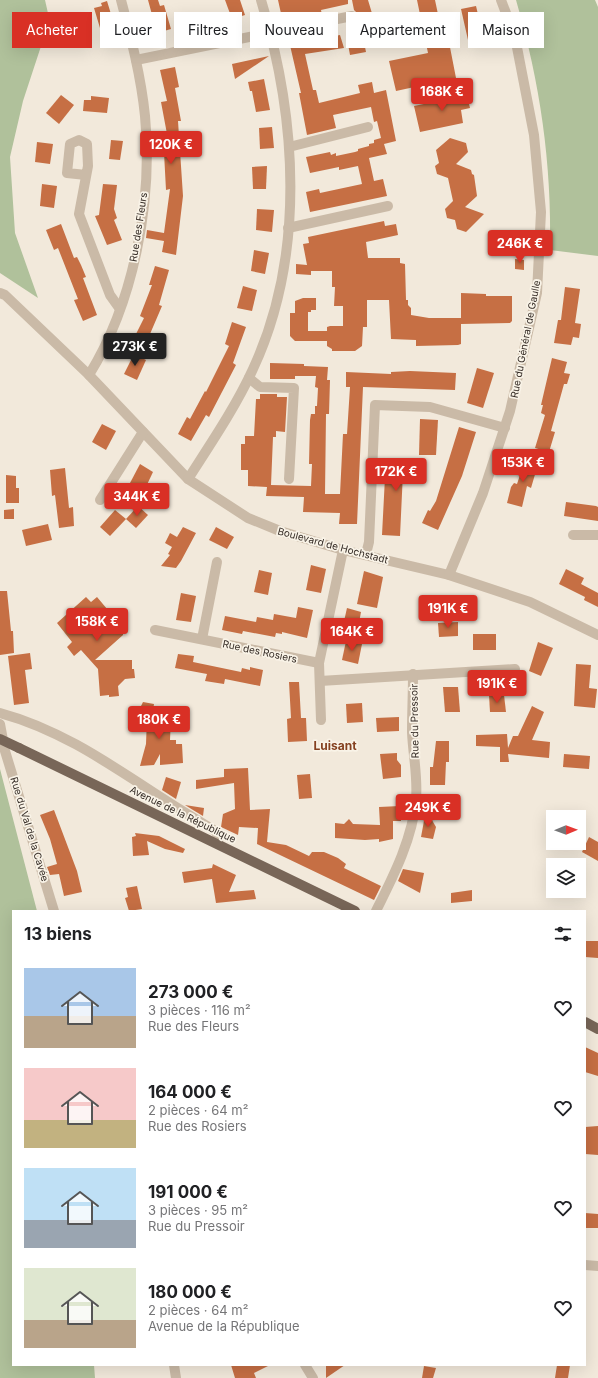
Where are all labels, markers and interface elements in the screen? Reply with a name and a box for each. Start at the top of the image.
chip: Acheter [12,12,92,48]
chip: Louer [100,12,166,48]
chip: Filtres [174,12,242,48]
chip: Nouveau [250,12,338,48]
chip: Appartement [346,12,460,48]
chip: Maison [468,12,544,48]
pin: 168K € [409,78,475,112]
text: 168K € [420,83,464,99]
pin: 120K € [138,131,204,165]
text: 120K € [149,136,193,152]
street label: Rue des Fleurs [127,191,149,263]
pin: 246K € [487,230,553,264]
text: 246K € [497,235,543,251]
street label: Rue du Général de Gaulle [508,279,542,399]
pin: 273K € [102,333,168,367]
text: 273K € [112,338,158,354]
pin: 153K € [490,449,556,483]
text: 153K € [501,454,545,470]
pin: 172K € [363,458,429,492]
text: 172K € [375,463,417,479]
pin: 344K € [104,483,170,517]
text: 344K € [113,488,161,504]
street label: Boulevard de Hochstadt [276,524,390,566]
pin: 191K € [415,595,481,629]
text: 191K € [428,600,468,616]
pin: 158K € [64,608,130,642]
text: 158K € [75,613,119,629]
pin: 164K € [319,618,385,652]
text: 164K € [330,623,374,639]
street label: Rue des Rosiers [222,637,298,665]
pin: 191K € [464,670,530,704]
text: 191K € [477,675,517,691]
street label: Rue du Pressoir [407,683,421,758]
pin: 180K € [126,706,192,740]
text: 180K € [137,711,181,727]
district label: Luisant [313,738,357,753]
street label: Rue du Val de la Cavée [8,775,52,883]
street label: Avenue de la République [128,783,238,845]
pin: 249K € [395,794,461,828]
text: 249K € [405,799,451,815]
north arrow [546,810,586,850]
map controls [546,810,586,898]
button: layers [546,858,586,898]
icon: filters [552,923,574,945]
text: 13 biens [24,924,92,944]
text: 273 000 € [148,982,233,1002]
icon: home [56,984,104,1032]
icon: heart [552,997,574,1019]
text: 3 pièces · 116 m² [148,1002,251,1018]
text: Rue des Fleurs [148,1018,239,1034]
text: 164 000 € [148,1082,232,1102]
icon: home [56,1084,104,1132]
icon: heart [552,1097,574,1119]
text: 2 pièces · 64 m² [148,1102,248,1118]
text: Rue des Rosiers [148,1118,247,1134]
text: 191 000 € [148,1182,228,1202]
icon: home [56,1184,104,1232]
icon: heart [552,1197,574,1219]
text: 3 pièces · 95 m² [148,1202,248,1218]
text: Rue du Pressoir [148,1218,245,1234]
text: 180 000 € [148,1282,232,1302]
icon: home [56,1284,104,1332]
icon: heart [552,1297,574,1319]
text: 2 pièces · 64 m² [148,1302,248,1318]
text: Avenue de la République [148,1318,300,1334]

